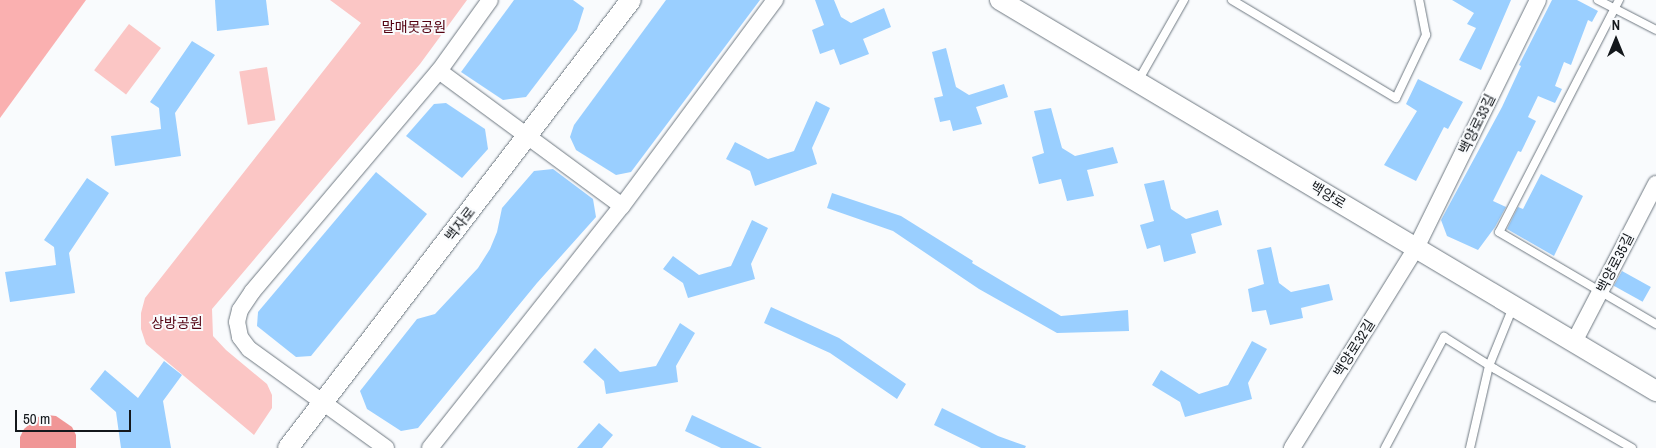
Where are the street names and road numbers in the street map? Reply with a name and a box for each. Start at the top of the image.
street label: 백양로33길 [1455,91,1499,157]
street label: 백양로 [1307,178,1349,212]
street label: 백자로 [441,204,479,244]
street label: 백양로35길 [1593,231,1637,295]
street label: 백양로32길 [1330,316,1378,380]

